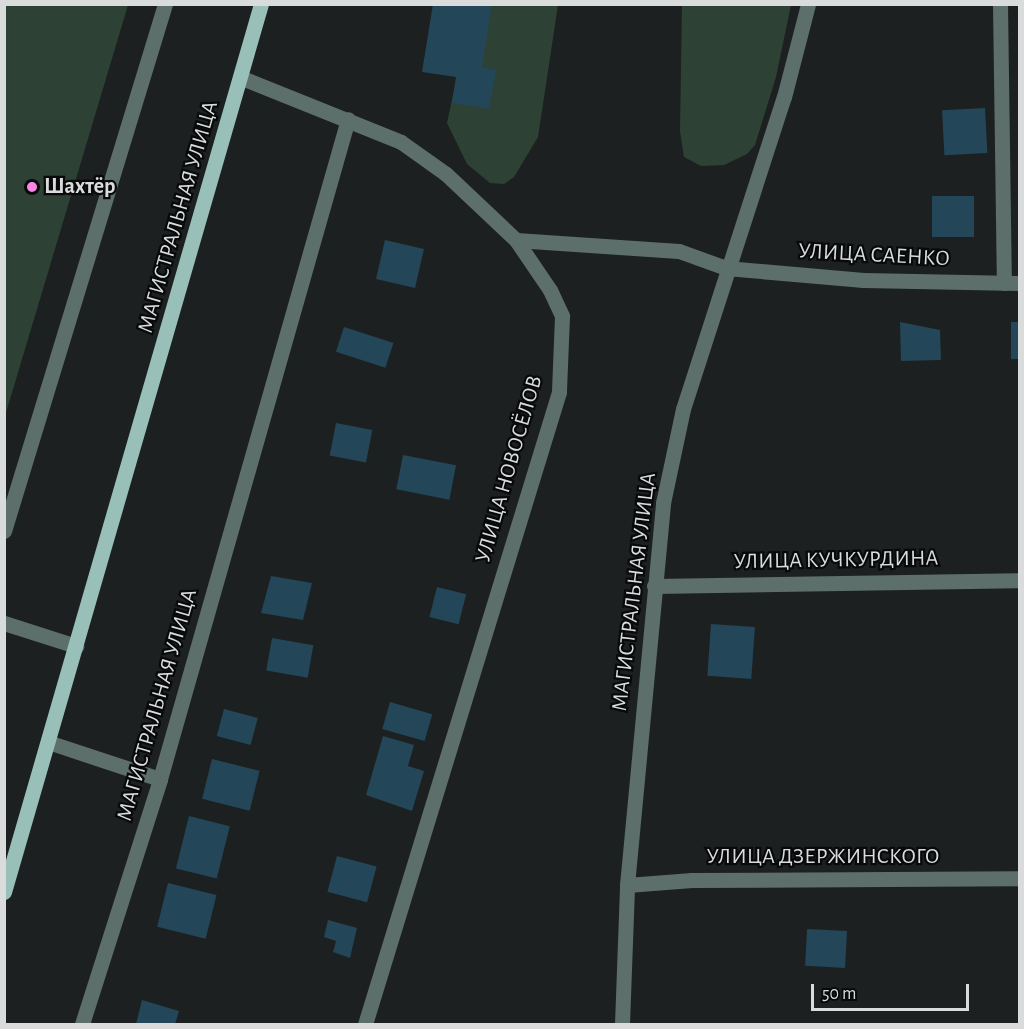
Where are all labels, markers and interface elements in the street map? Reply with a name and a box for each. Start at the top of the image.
street label: МАГИСТРАЛЬНАЯ УЛИЦА [132,98,224,336]
place label: Шахтёр [44,174,115,200]
marker: Шахтёр [25,180,39,194]
street label: УЛИЦА САЕНКО [798,238,950,272]
street label: УЛИЦА НОВОСЁЛОВ [470,372,548,566]
street label: МАГИСТРАЛЬНАЯ УЛИЦА [606,471,662,713]
street label: УЛИЦА КУЧКУРДИНА [733,545,939,575]
street label: МАГИСТРАЛЬНАЯ УЛИЦА [111,586,203,824]
street label: УЛИЦА ДЗЕРЖИНСКОГО [707,844,939,870]
scale bar [814,972,972,1010]
text: 50 m [822,985,856,1003]

